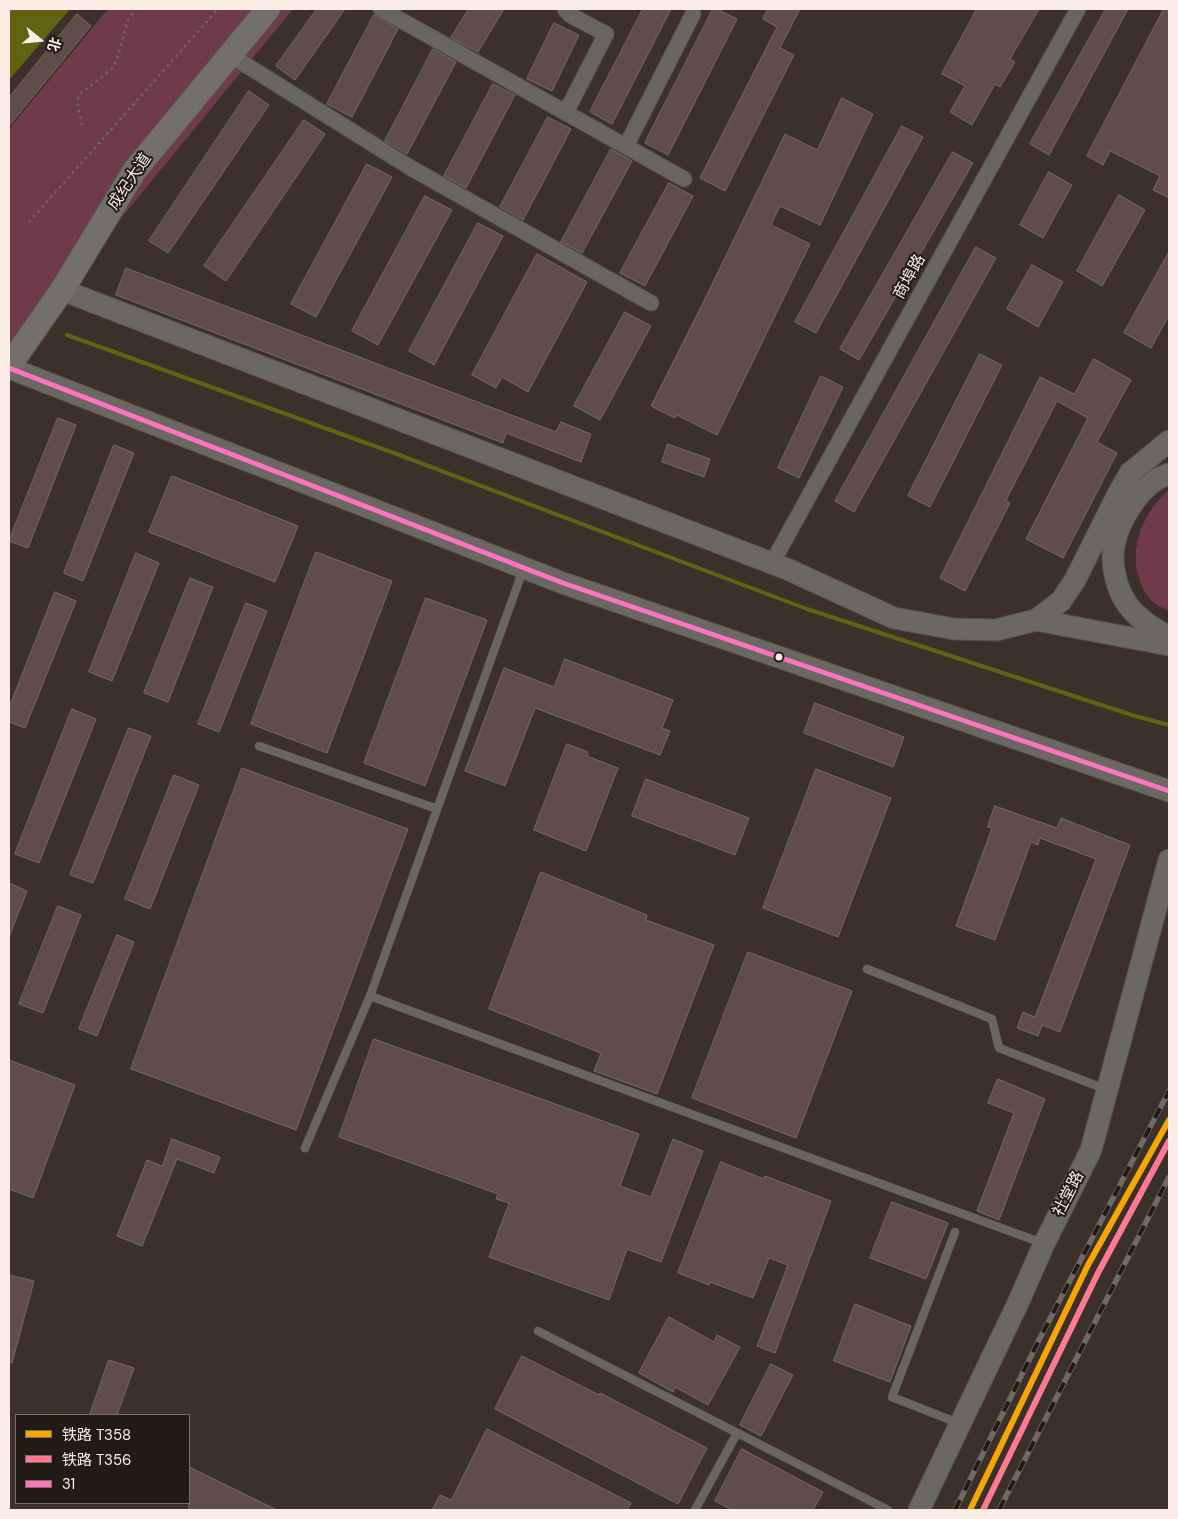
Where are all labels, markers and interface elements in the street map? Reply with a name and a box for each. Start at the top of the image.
north arrow [15,15,65,65]
text: 北 [44,35,65,54]
street label: 成纪大道 [104,150,156,214]
street label: 商埠路 [890,251,930,303]
unlabelled marker [774,652,784,662]
street label: 社堂路 [1050,1168,1088,1220]
legend [15,1414,190,1504]
text: 铁路 T358 [62,1425,131,1445]
text: 铁路 T356 [62,1450,132,1470]
text: 31 [62,1474,75,1494]

